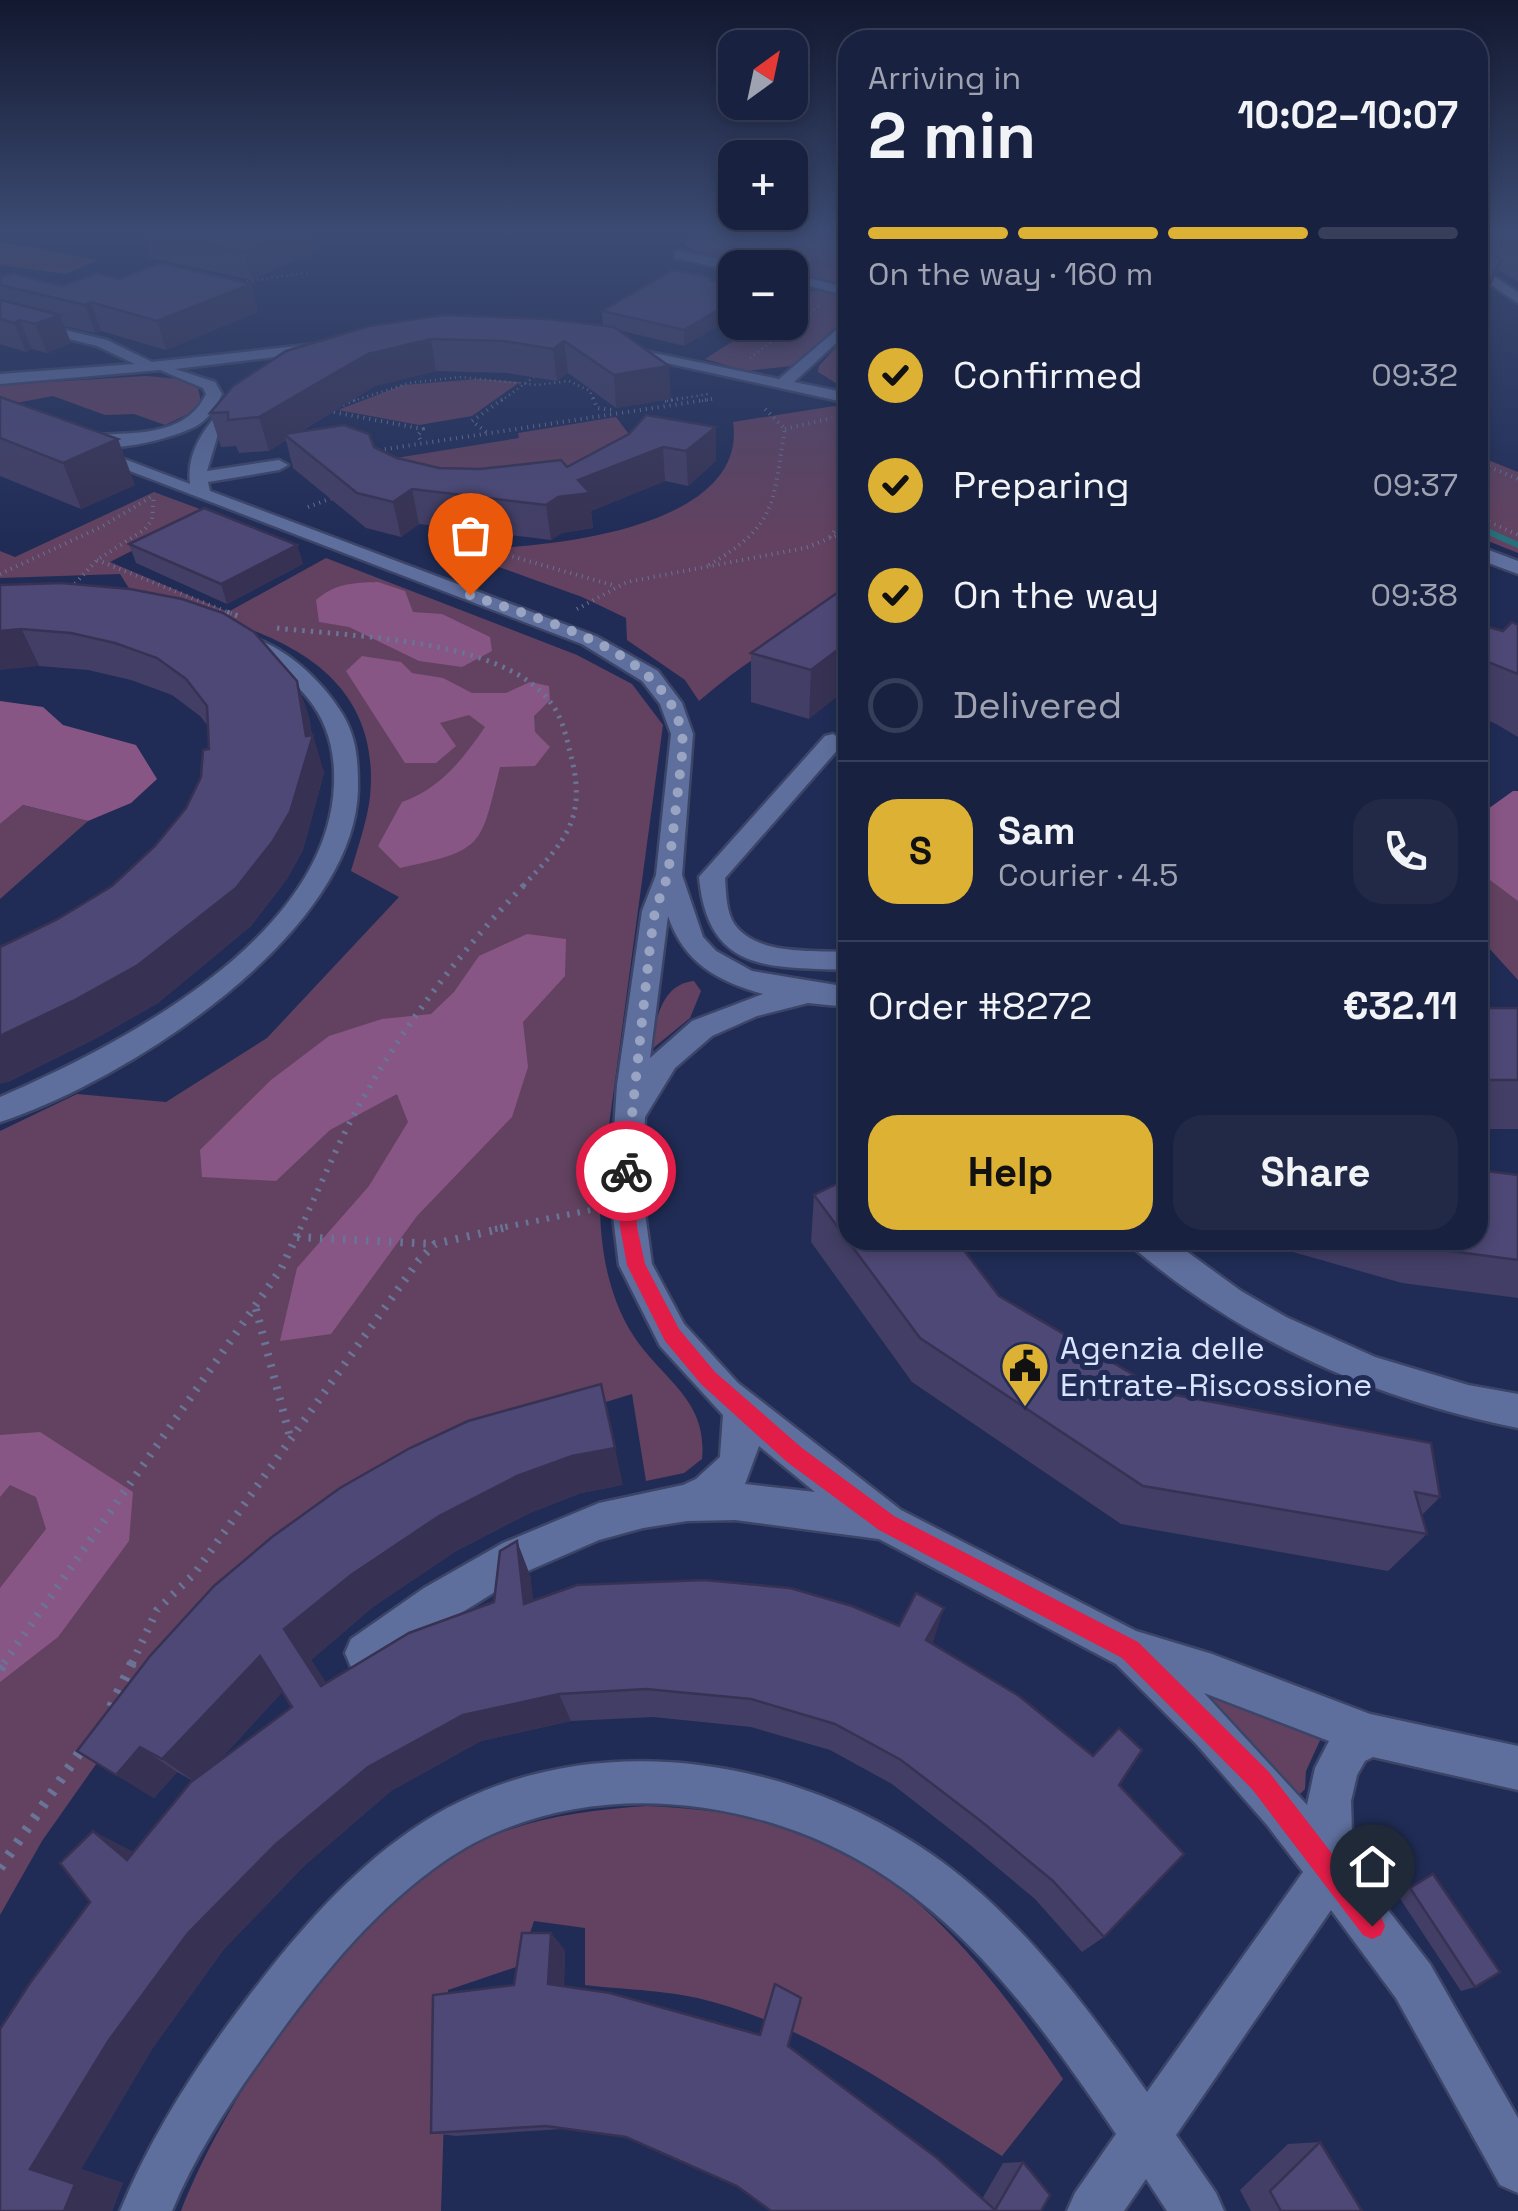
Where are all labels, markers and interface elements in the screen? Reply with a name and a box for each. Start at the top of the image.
north arrow [718,30,808,120]
map controls [718,30,808,340]
text: Arriving in [868,58,1021,98]
text: 10:02–10:07 [1237,91,1458,139]
text: 2 min [868,94,1036,177]
button: + [718,140,808,230]
button: − [718,250,808,340]
text: On the way · 160 m [868,254,1153,294]
icon: check [868,348,923,403]
text: Confirmed [953,351,1143,399]
text: 09:32 [1371,355,1458,395]
icon: check [868,458,923,513]
text: Preparing [953,461,1130,509]
text: 09:37 [1372,465,1458,505]
pin [428,493,513,596]
icon: bag [443,508,498,563]
icon: check [868,568,923,623]
text: On the way [953,571,1159,619]
text: 09:38 [1371,575,1458,615]
text: Delivered [953,681,1122,729]
button: phone [1353,799,1458,904]
text: Sam [998,807,1075,855]
text: S [909,827,932,875]
text: Courier · 4.5 [998,855,1179,895]
text: Order #8272 [868,982,1092,1030]
text: €32.11 [1343,982,1458,1030]
button: Help [868,1115,1153,1230]
button: Share [1173,1115,1458,1230]
courier [576,1121,676,1221]
icon: bike [599,1144,654,1199]
place label: Agenzia delle Entrate-Riscossione [1060,1328,1372,1405]
public building icon: Agenzia delle Entrate-Riscossione [999,1340,1051,1408]
pin [1330,1824,1415,1927]
icon: home [1345,1839,1400,1894]

